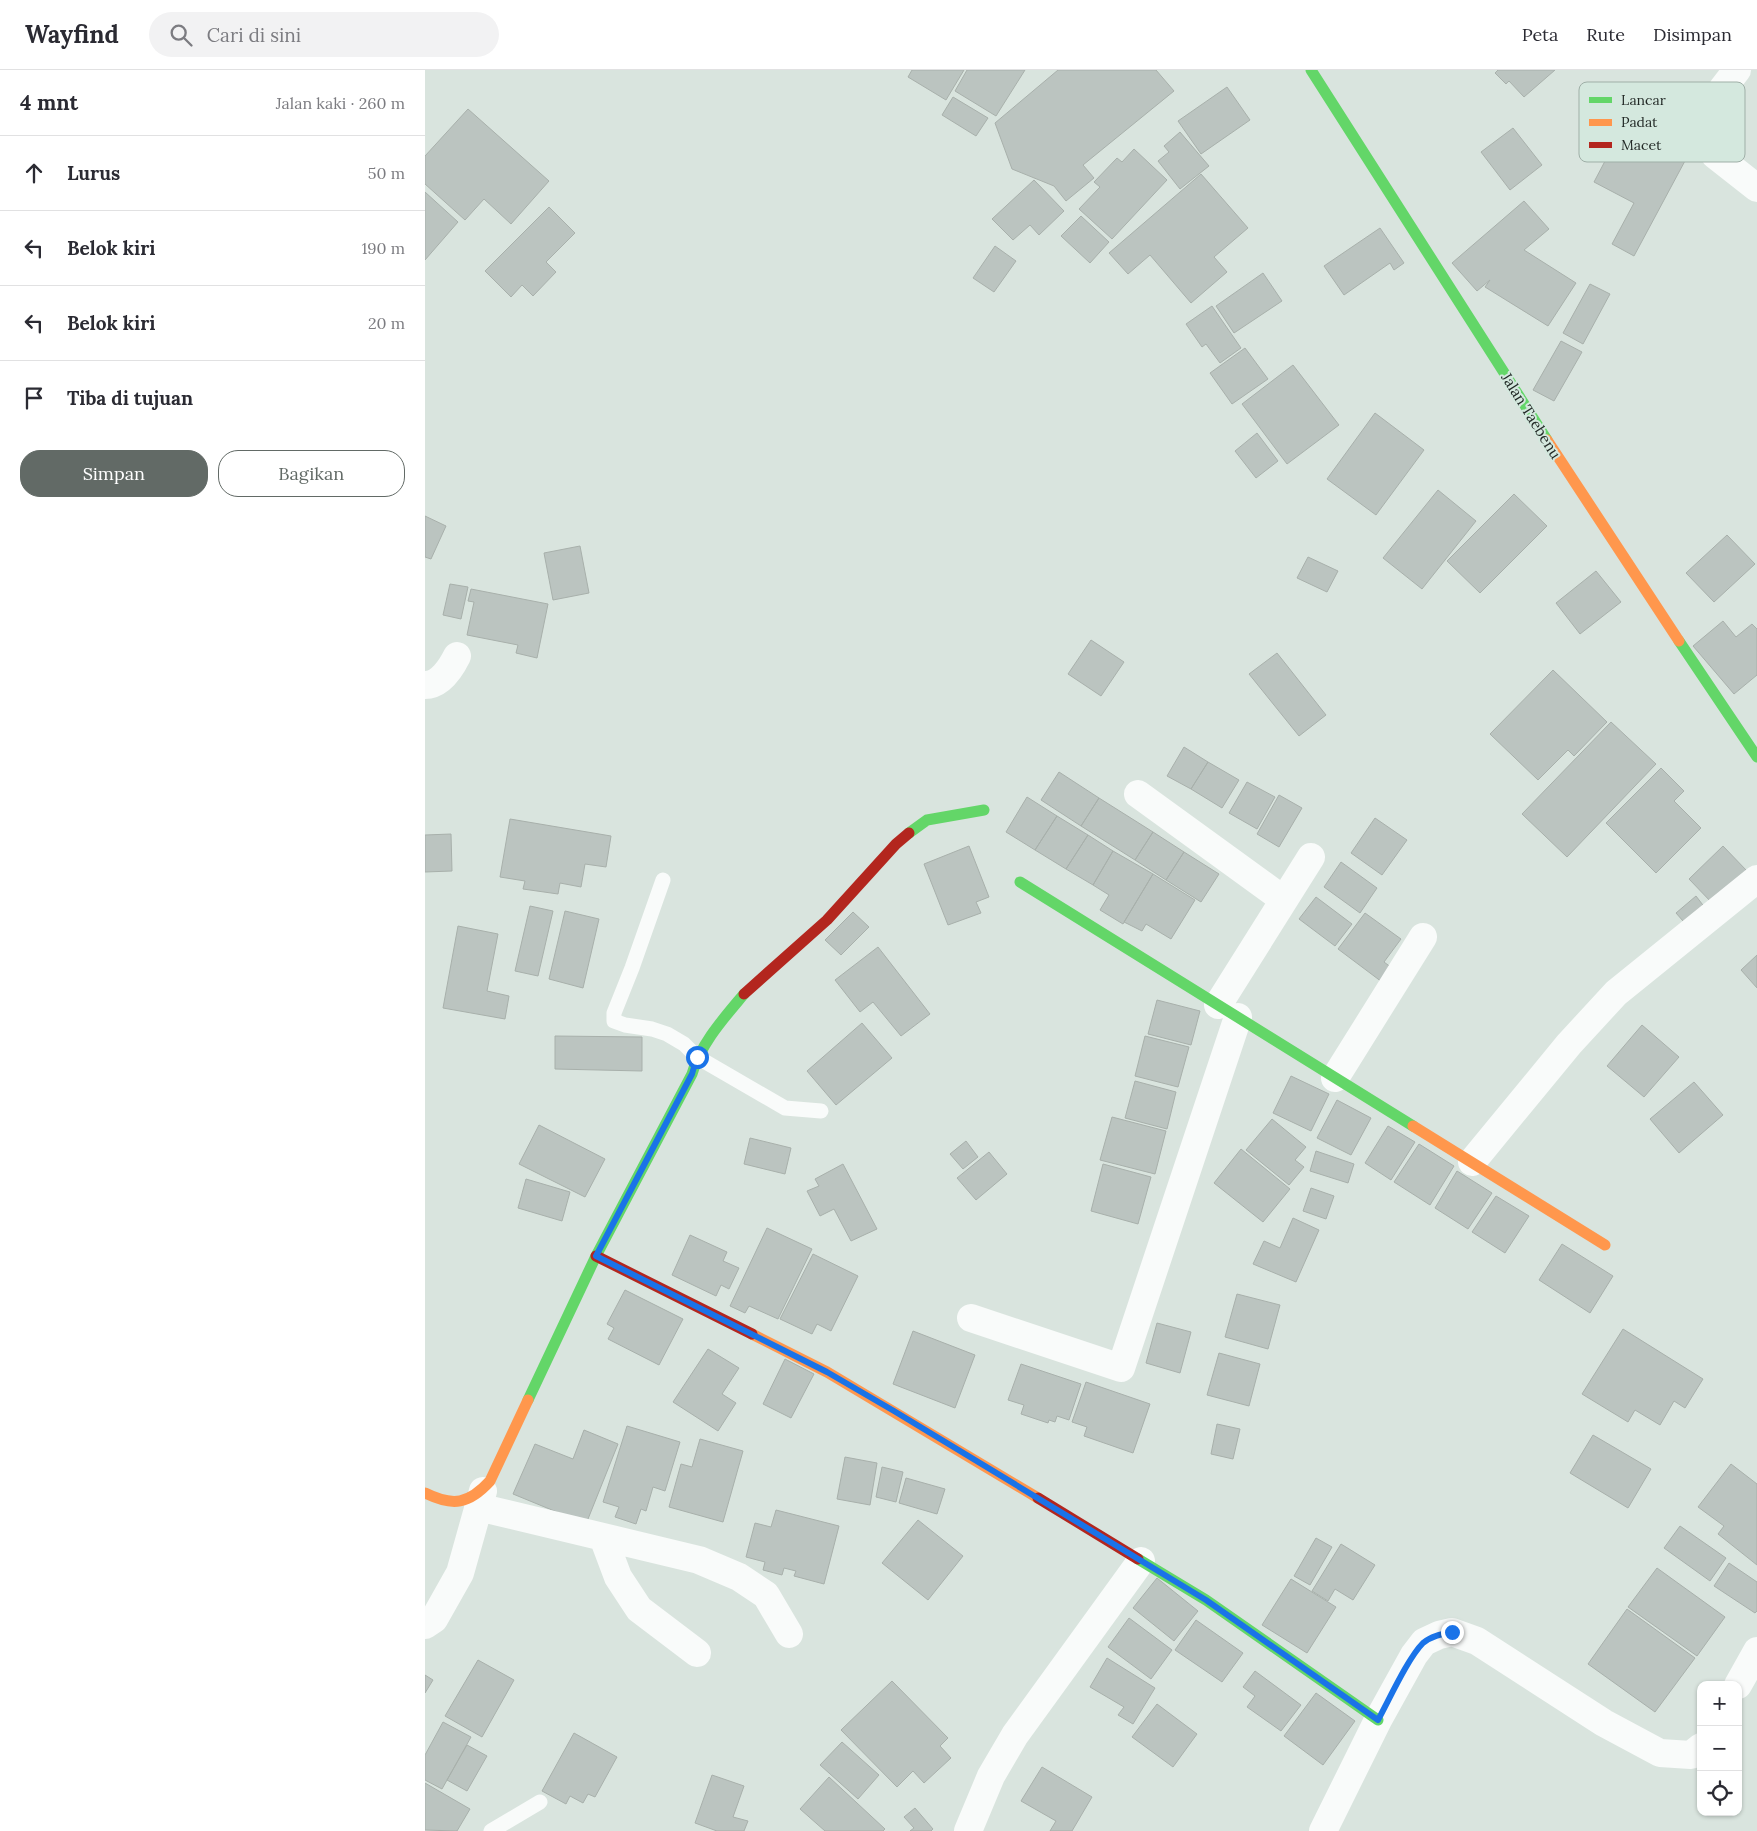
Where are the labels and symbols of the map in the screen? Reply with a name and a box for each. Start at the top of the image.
legend [1579,82,1745,162]
text: Lancar [1621,91,1666,109]
text: Padat [1621,113,1658,131]
text: Macet [1621,136,1662,154]
street label: Jalan Taebenu [1497,368,1565,462]
route start [686,1046,709,1069]
route end [1441,1621,1464,1644]

